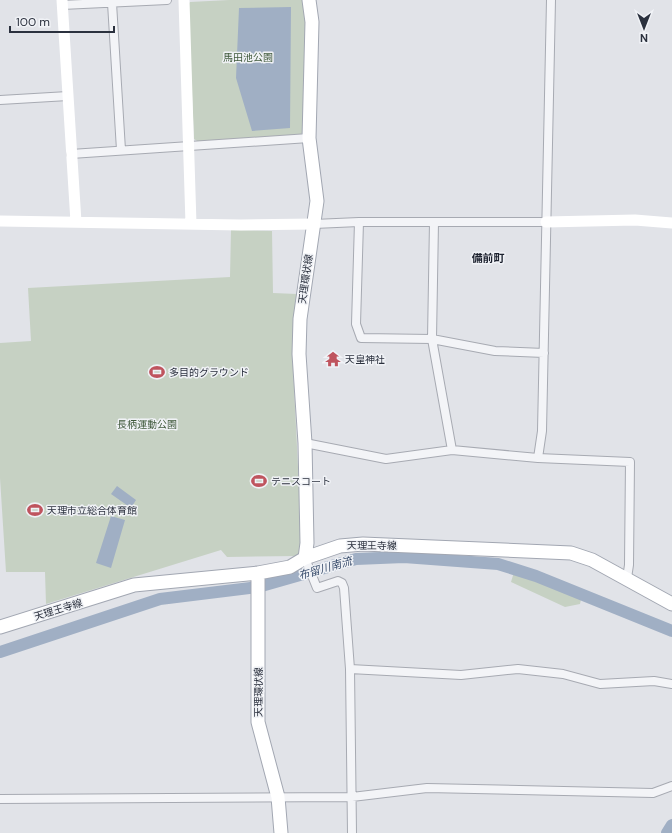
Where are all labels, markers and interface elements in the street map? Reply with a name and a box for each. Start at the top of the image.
scale bar [10,8,114,34]
north arrow [624,8,664,48]
text: 100 m [16,14,50,30]
text: N [640,31,648,45]
park label: 馬田池公園 [223,51,273,64]
district label: 備前町 [472,251,505,265]
street label: 天理環状線 [296,253,315,305]
temple icon: 天皇神社 [324,350,342,368]
place label: 天皇神社 [345,353,385,366]
sports icon: 多目的グラウンド [148,363,166,381]
place label: 多目的グラウンド [169,366,249,379]
park label: 長柄運動公園 [117,418,177,431]
sports icon: テニスコート [250,472,268,490]
place label: テニスコート [271,475,331,488]
sports icon: 天理市立総合体育館 [26,501,44,519]
place label: 天理市立総合体育館 [47,504,137,517]
street label: 天理王寺線 [347,539,397,552]
water label: 布留川南流 [297,553,355,582]
street label: 天理王寺線 [32,596,84,623]
street label: 天理環状線 [252,667,265,717]

